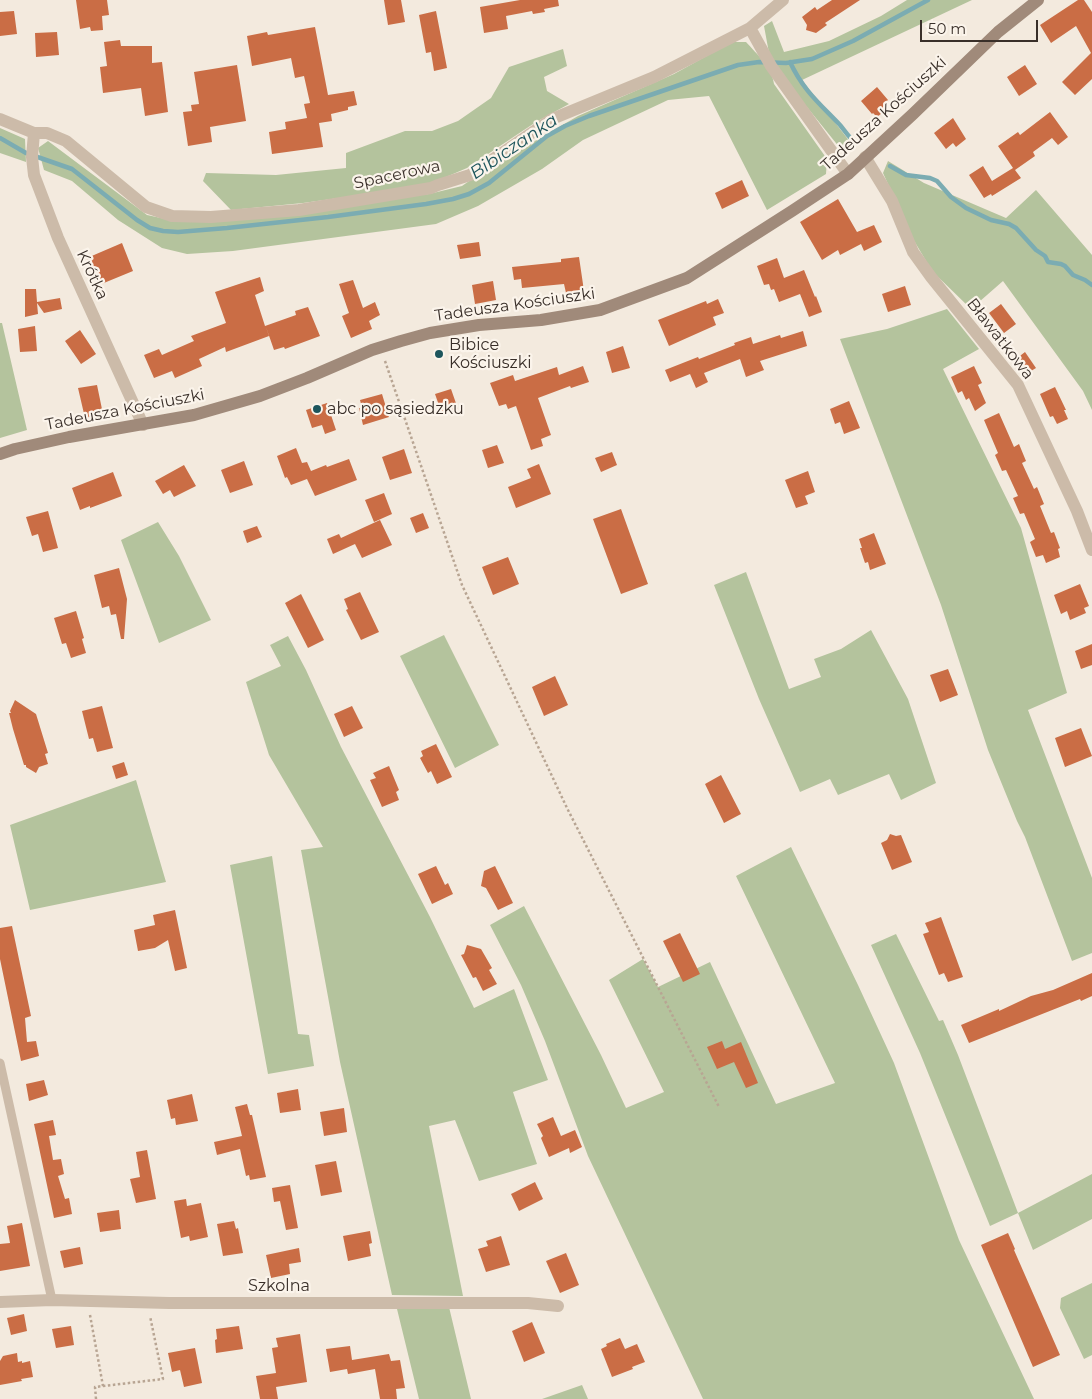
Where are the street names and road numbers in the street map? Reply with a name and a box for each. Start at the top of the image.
street label: Tadeusza Kościuszki [818,53,950,175]
street label: Spacerowa [352,156,442,194]
street label: Krótka [72,247,112,303]
street label: Tadeusza Kościuszki [434,284,596,326]
street label: Bławatkowa [962,295,1038,383]
street label: Tadeusza Kościuszki [44,385,206,435]
street label: Szkolna [248,1276,310,1296]

